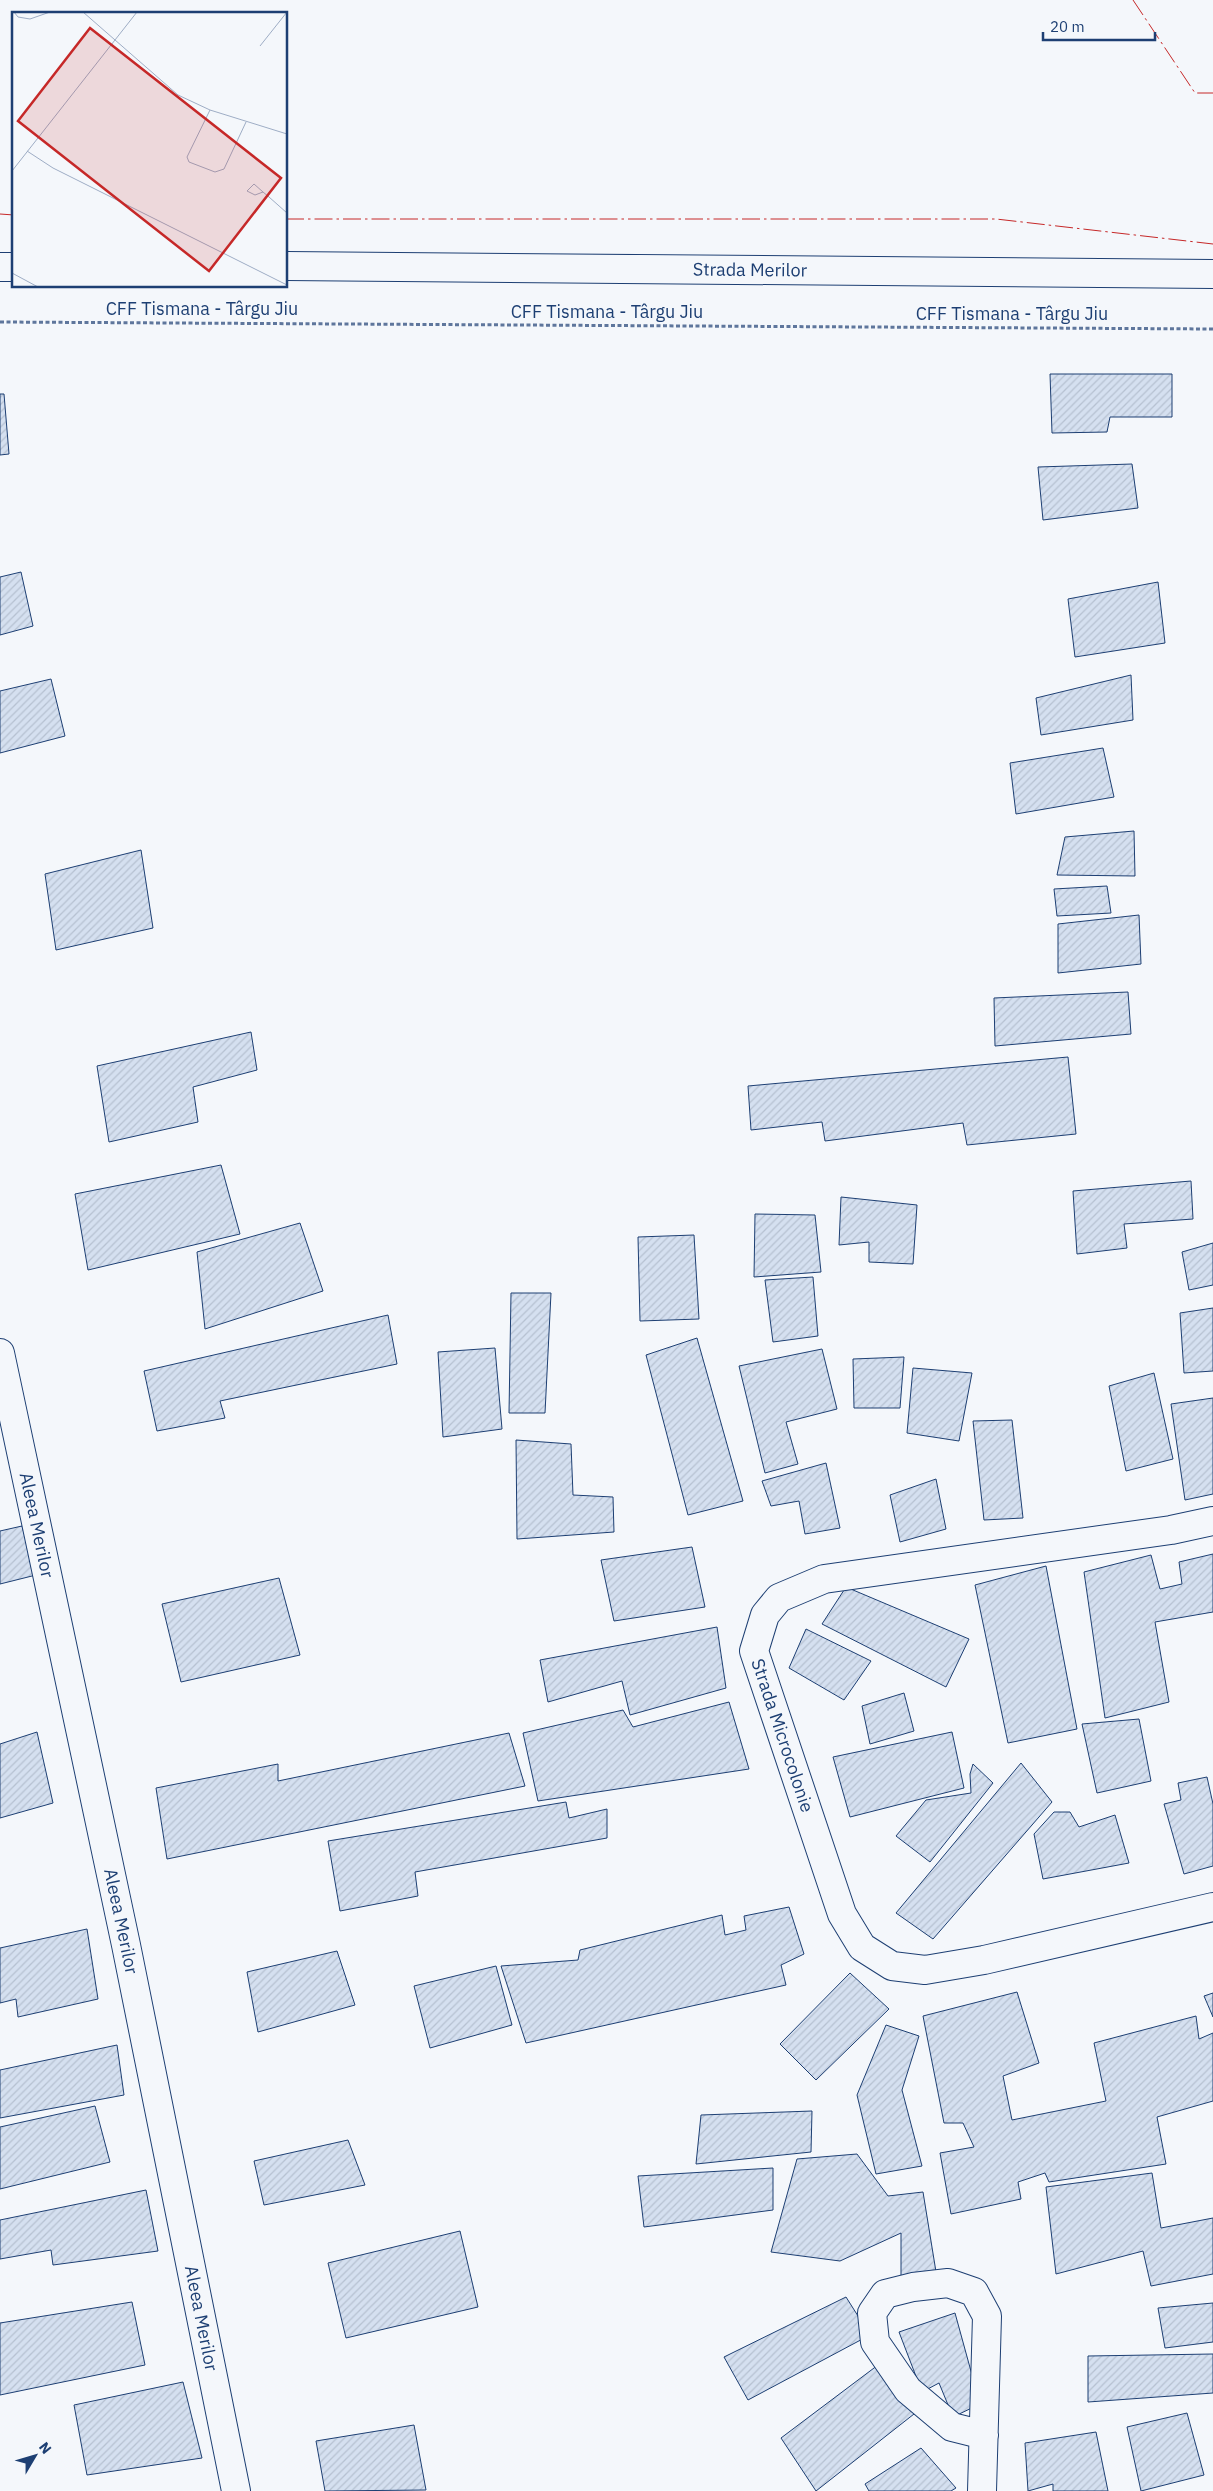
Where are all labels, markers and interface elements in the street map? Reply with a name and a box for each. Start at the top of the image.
scale bar [1043,10,1156,42]
inset map [12,12,288,288]
text: 20 m [1050,17,1085,36]
street label: Strada Merilor [693,258,808,282]
street label: CFF Tismana - Târgu Jiu [106,297,298,320]
street label: CFF Tismana - Târgu Jiu [511,300,703,323]
street label: CFF Tismana - Târgu Jiu [916,302,1108,325]
street label: Aleea Merilor [15,1470,60,1580]
street label: Strada Microcolonie [746,1655,819,1815]
street label: Aleea Merilor [99,1866,144,1976]
street label: Aleea Merilor [180,2263,224,2373]
north arrow [10,2431,60,2481]
text: N [35,2438,55,2458]

